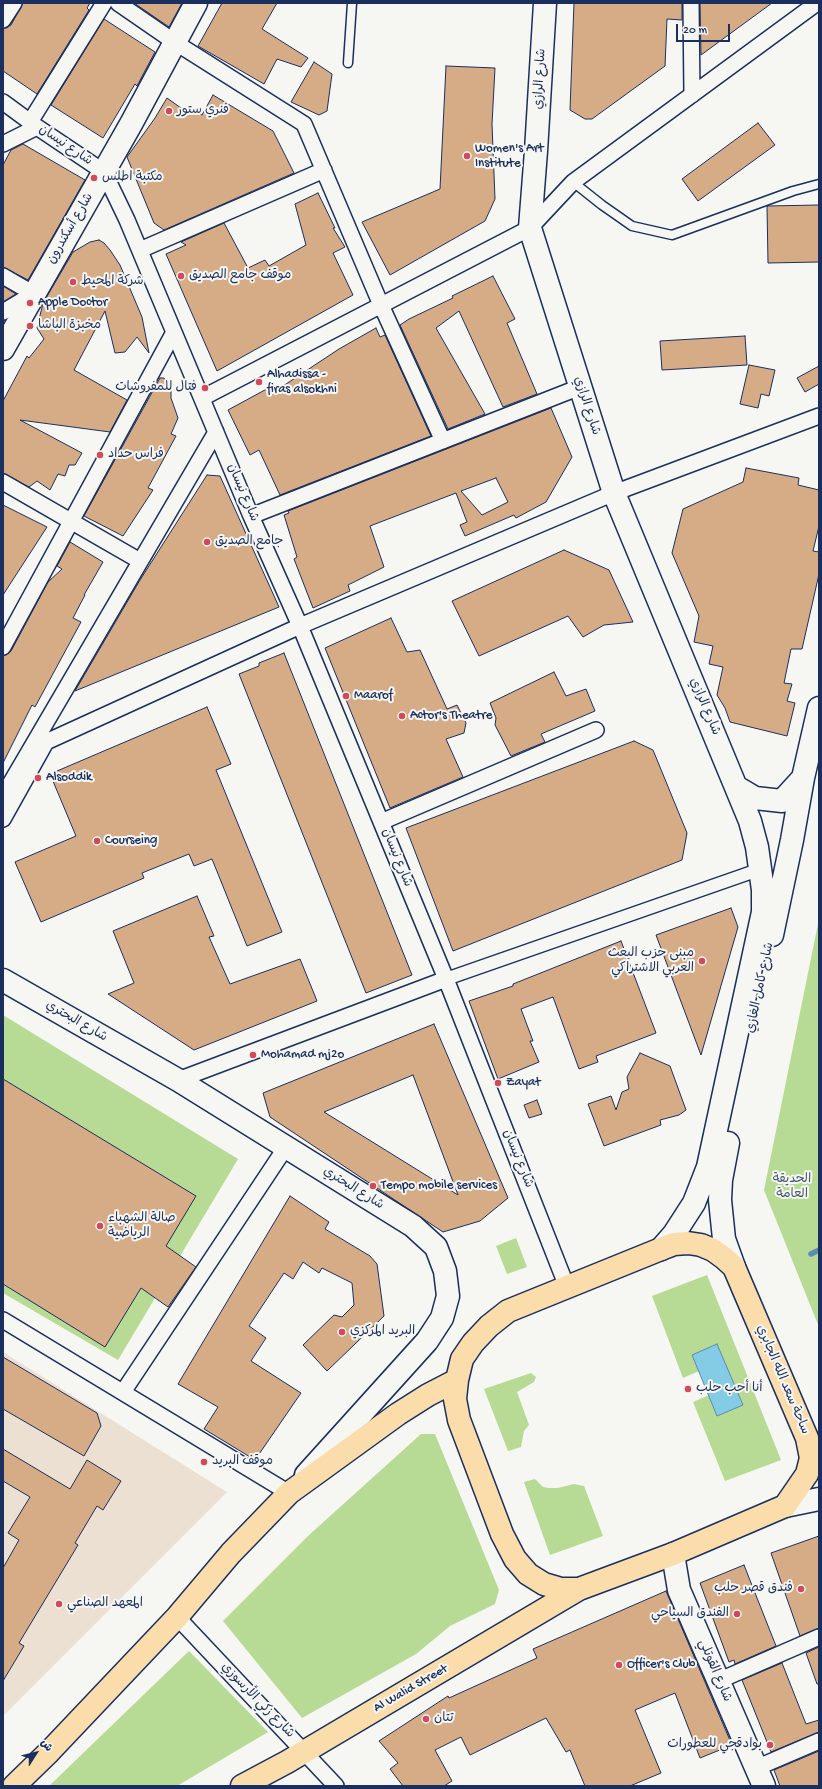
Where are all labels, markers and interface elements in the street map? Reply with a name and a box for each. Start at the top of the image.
scale bar [678,16,732,42]
text: 20 m [683,24,707,38]
street label: شارع الرازي [532,48,550,110]
place label: فنري ستور [177,103,229,119]
marker: فنري ستور [164,106,174,116]
street label: شارع نيسان [35,122,95,170]
place label: Women's Art Institute [475,141,544,172]
marker: Women's Art Institute [462,151,472,161]
place label: مكتبة اطلس [102,170,163,186]
marker: مكتبة اطلس [89,173,99,183]
street label: شارع أسكندرون [45,191,97,267]
place label: موقف جامع الصديق [189,268,291,284]
marker: موقف جامع الصديق [176,271,186,281]
place label: شركة المحيط [81,274,144,290]
marker: شركة المحيط [68,277,78,287]
place label: Apple Doctor [38,295,107,311]
marker: Apple Doctor [25,298,35,308]
place label: مخبزة الباشا [38,318,101,334]
marker: مخبزة الباشا [25,321,35,331]
place label: Alhadissa - firas alsokhni [267,367,337,398]
street label: شارع الرازي [569,375,603,437]
marker: Alhadissa - firas alsokhni [254,377,264,387]
place label: فتال للمفروشات [115,380,197,396]
marker: فتال للمفروشات [200,383,210,393]
place label: فراس حداد [108,447,164,463]
marker: فراس حداد [95,450,105,460]
street label: شارع نيسان [223,462,261,524]
place label: جامع الصديق [215,534,283,550]
marker: جامع الصديق [202,537,212,547]
street label: شارع الرازي [685,676,723,738]
place label: Maarof [354,688,393,704]
marker: Maarof [341,691,351,701]
place label: Actor's Theatre [410,708,492,724]
marker: Actor's Theatre [397,711,407,721]
place label: Alsoddik [46,770,92,786]
marker: Alsoddik [33,773,43,783]
street label: شارع نيسان [377,827,415,889]
place label: Courseing [105,833,157,849]
marker: Courseing [92,836,102,846]
street label: شارع كامل الغازي [744,941,778,1035]
place label: مبنى حزب البعث العربي الاشتراكي [608,946,694,977]
marker: مبنى حزب البعث العربي الاشتراكي [697,956,707,966]
street label: شارع البحتري [42,998,110,1046]
place label: Mohamad mj2o [261,1047,344,1063]
marker: Mohamad mj2o [248,1050,258,1060]
place label: Zayat [506,1075,541,1091]
marker: Zayat [493,1078,503,1088]
street label: شارع نيسان [498,1128,536,1190]
street label: شارع البحتري [320,1164,386,1214]
park label: الحديقة العامة [773,1172,811,1203]
place label: Tempo mobile services [381,1178,497,1194]
marker: Tempo mobile services [368,1181,378,1191]
place label: صالة الشهباء الرياضية [108,1211,176,1242]
marker: صالة الشهباء الرياضية [95,1221,105,1231]
street label: ساحة سعد الله الجابري [752,1323,812,1437]
place label: البريد المركزي [350,1324,415,1340]
marker: البريد المركزي [337,1327,347,1337]
place label: أنا أحب حلب [696,1381,762,1397]
marker: أنا أحب حلب [683,1384,693,1394]
place label: موقف البريد [212,1454,273,1470]
marker: موقف البريد [199,1457,209,1467]
place label: فندق قصر حلب [714,1581,793,1597]
marker: فندق قصر حلب [796,1584,806,1594]
place label: المعهد الصناعي [67,1596,143,1612]
marker: المعهد الصناعي [54,1599,64,1609]
place label: الفندق السياحي [651,1606,729,1622]
marker: الفندق السياحي [732,1609,742,1619]
street label: شارع القوتلي [694,1637,734,1705]
place label: Officer's Club [627,1657,695,1673]
street label: شارع زكي الأرسوزي [217,1660,297,1742]
marker: Officer's Club [614,1660,624,1670]
street label: Al Walid Street [371,1662,451,1716]
place label: تتان [434,1711,454,1727]
marker: تتان [421,1714,431,1724]
north arrow [16,1733,56,1773]
place label: بوادقجي للعطورات [667,1737,762,1753]
text: ش [37,1738,54,1754]
marker: بوادقجي للعطورات [765,1740,775,1750]

